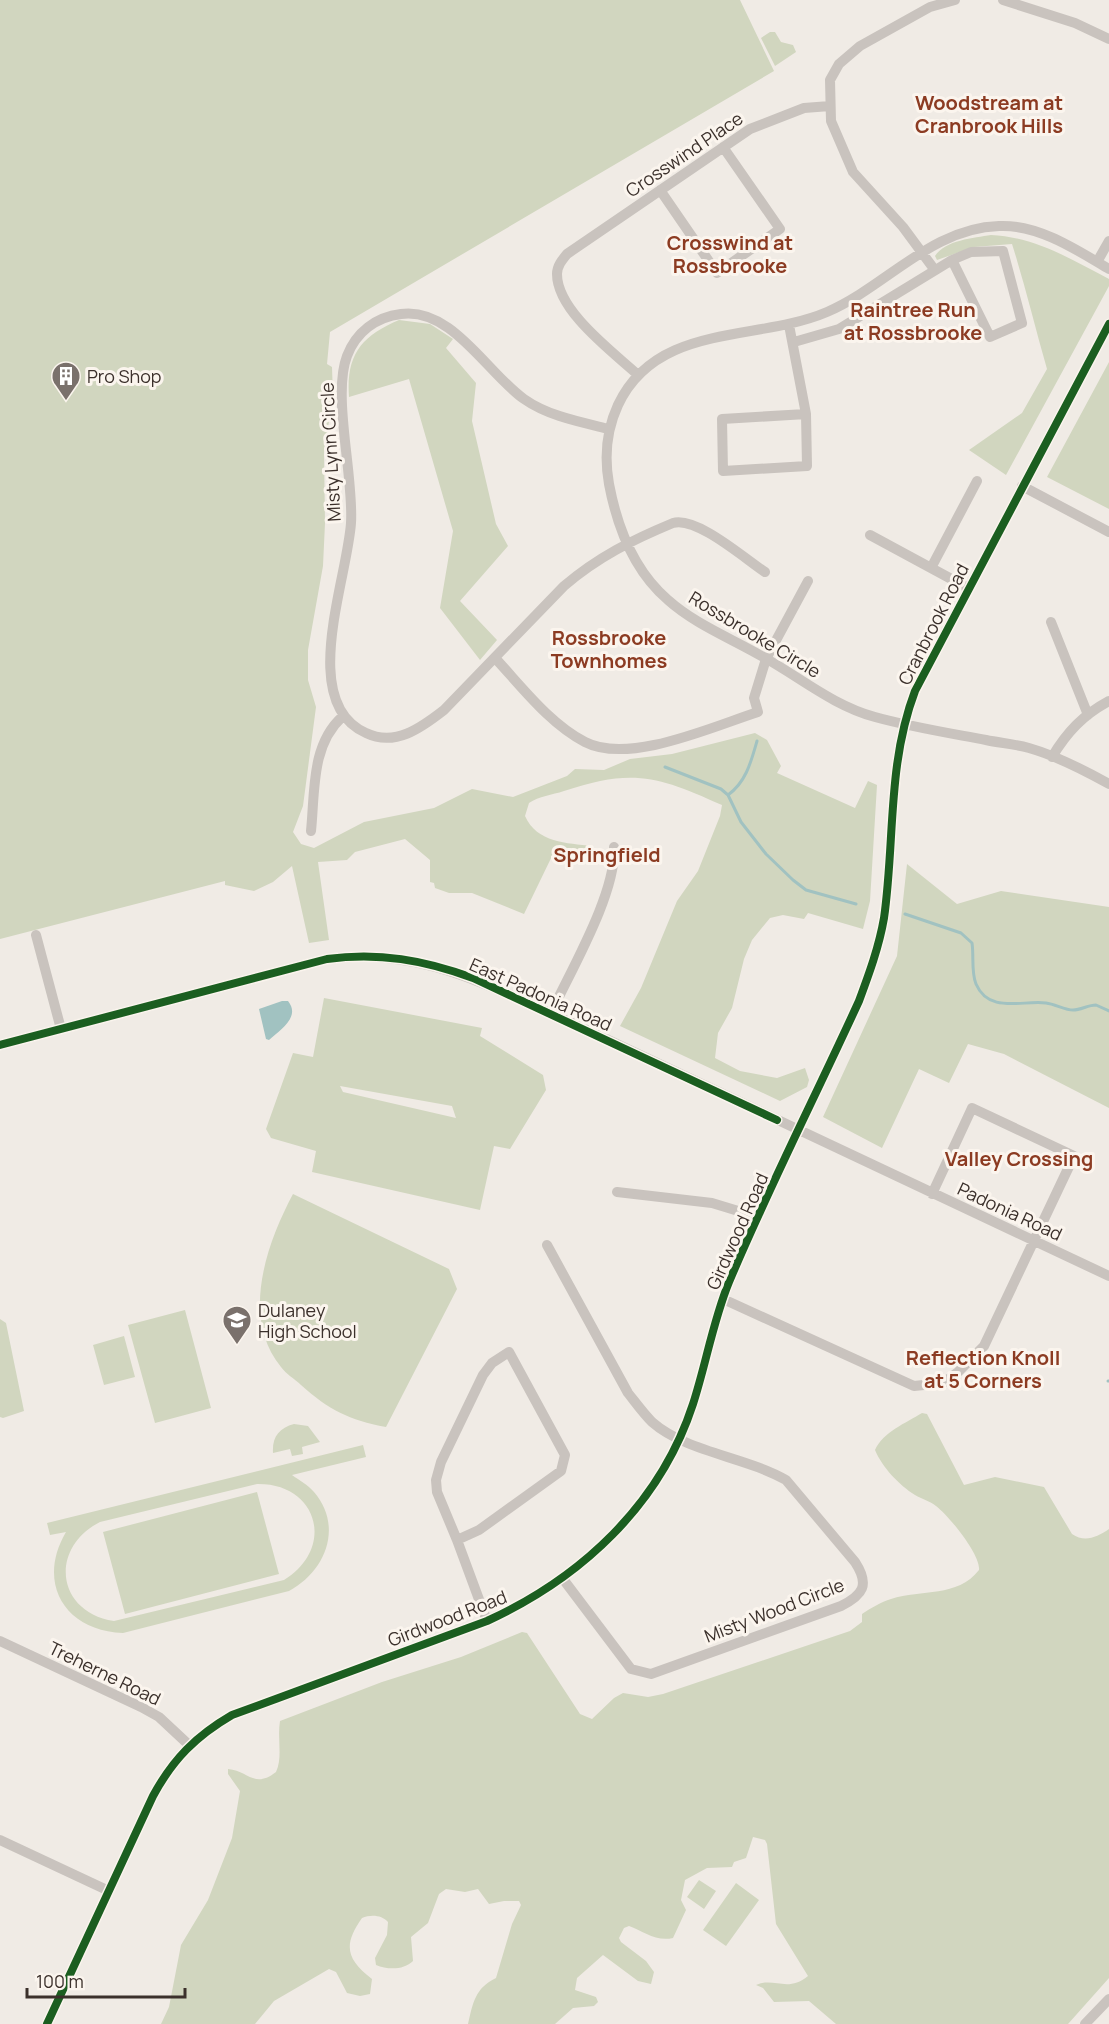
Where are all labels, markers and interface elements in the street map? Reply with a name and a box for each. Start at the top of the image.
district label: Woodstream at Cranbrook Hills [915,89,1063,139]
street label: Crosswind Place [621,106,747,202]
district label: Crosswind at Rossbrooke [667,229,793,279]
district label: Raintree Run at Rossbrooke [844,296,982,346]
building icon: Pro Shop [50,360,82,402]
place label: Pro Shop [87,364,162,388]
street label: Misty Lynn Circle [314,382,346,522]
street label: Cranbrook Road [892,559,974,689]
street label: Rossbrooke Circle [685,585,825,683]
district label: Rossbrooke Townhomes [551,624,667,674]
district label: Springfield [553,841,661,868]
street label: East Padonia Road [466,952,616,1036]
district label: Valley Crossing [945,1145,1093,1172]
street label: Girdwood Road [701,1169,773,1293]
street label: Padonia Road [954,1176,1066,1246]
place label: Dulaney High School [258,1298,357,1343]
school or university icon: Dulaney High School [221,1304,253,1346]
district label: Reflection Knoll at 5 Corners [906,1344,1060,1394]
street label: Misty Wood Circle [701,1572,847,1648]
street label: Girdwood Road [384,1584,510,1652]
street label: Treherne Road [45,1636,165,1710]
scale bar [27,1961,184,1999]
text: 100 m [36,1969,84,1993]

